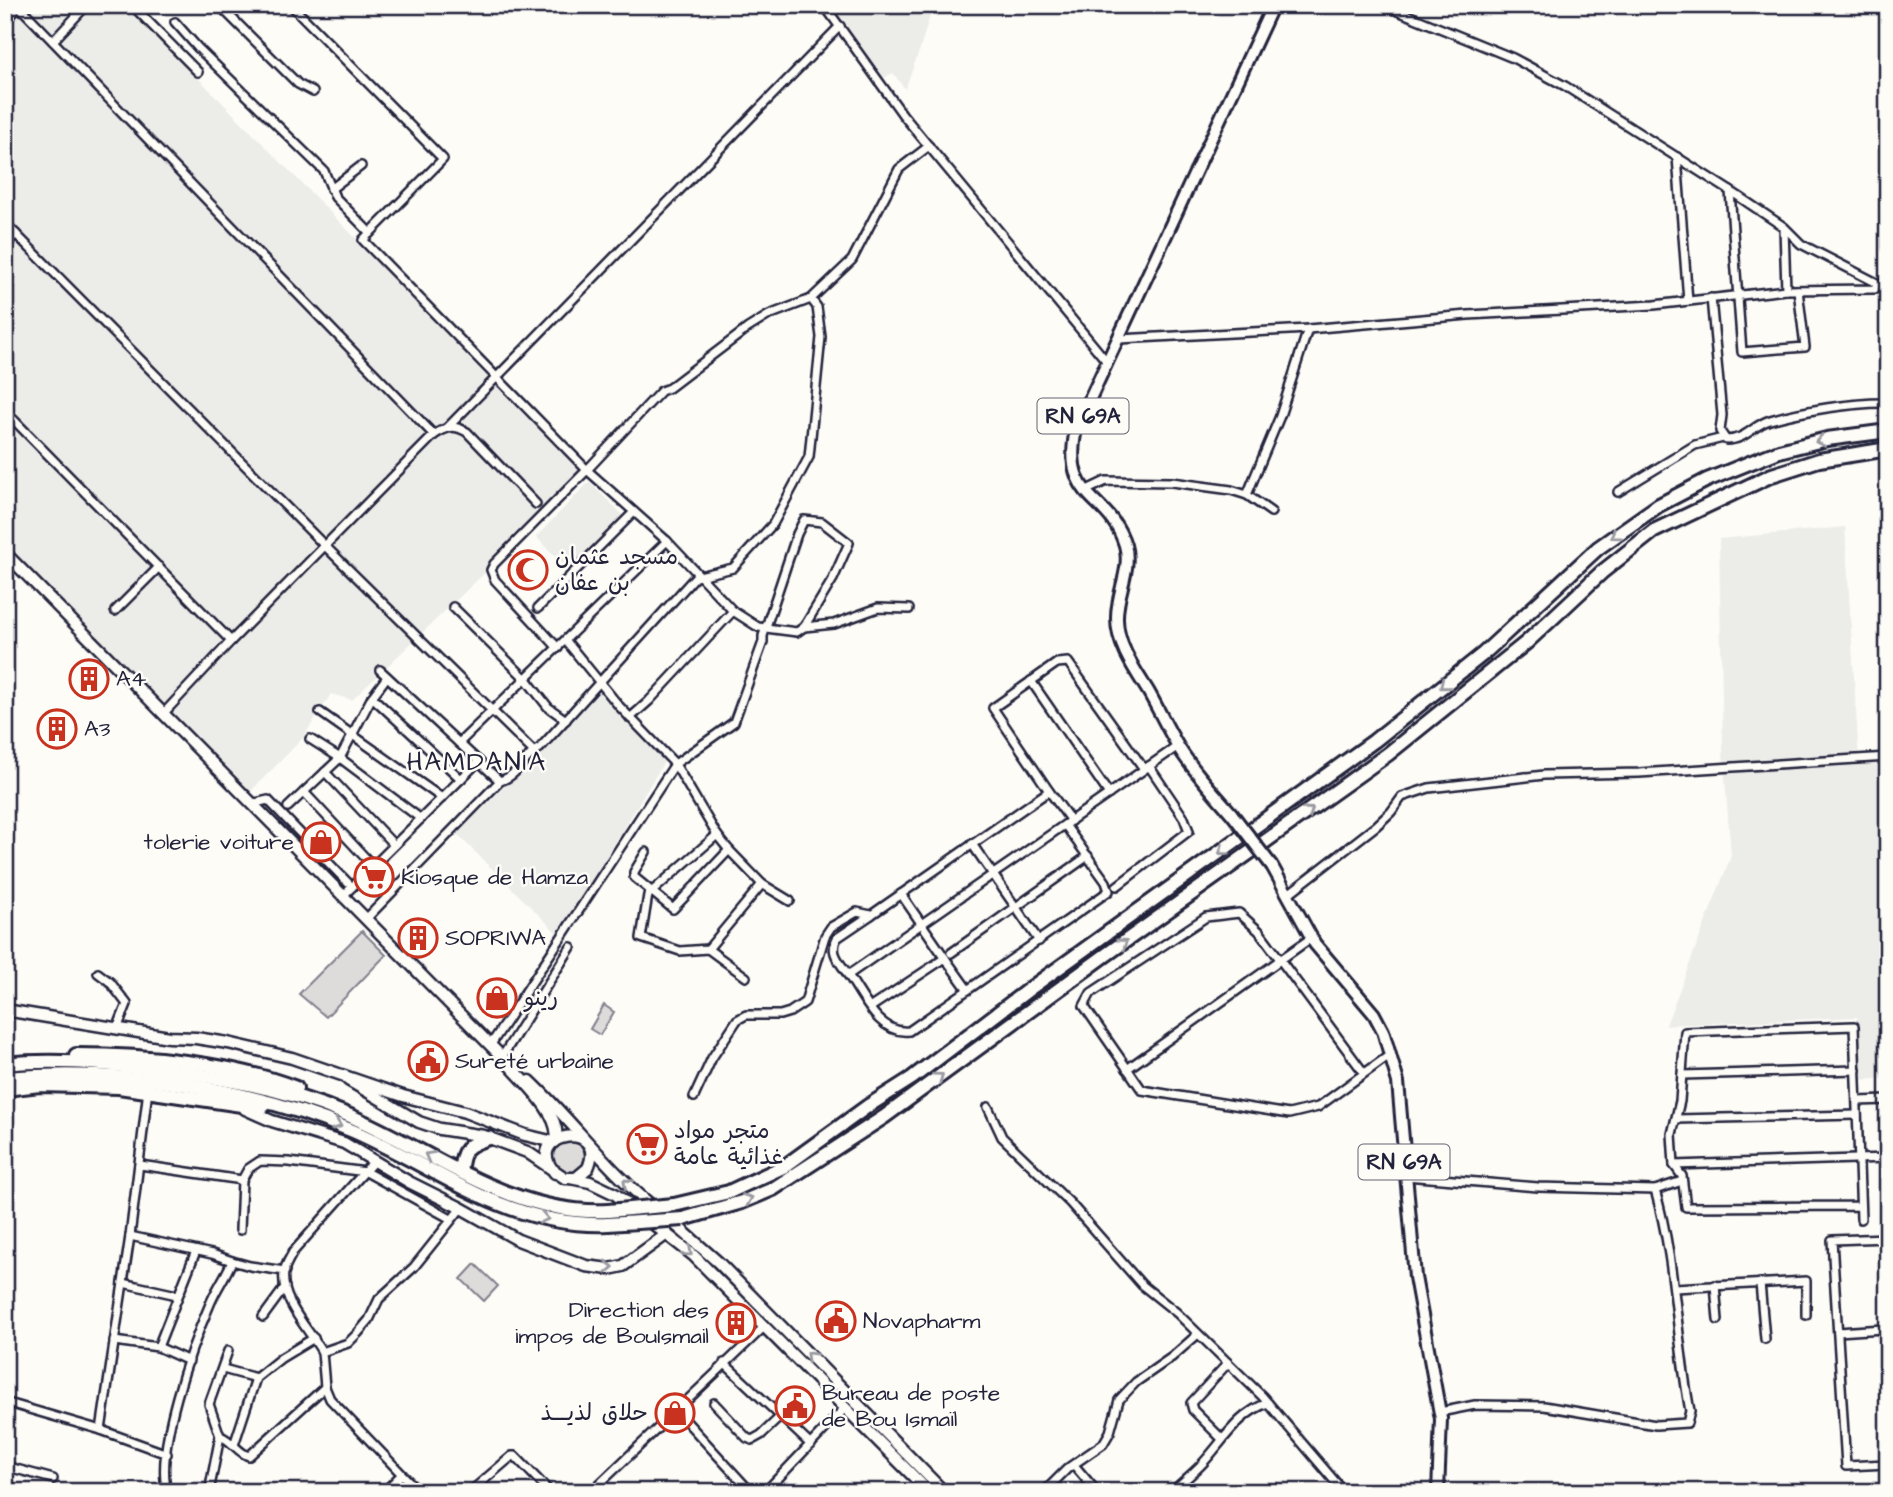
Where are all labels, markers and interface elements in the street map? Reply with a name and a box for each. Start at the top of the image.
road number: RN 69A [1038,398,1128,434]
one-way arrow [1814,433,1826,448]
one-way arrow [1610,527,1623,539]
place label: مسجد عثمان بن عفان [555,541,678,599]
mosque icon: مسجد عثمان بن عفان [507,549,549,591]
building icon: A4 [68,658,110,700]
place label: A4 [116,663,147,695]
one-way arrow [1440,677,1452,690]
building icon: A3 [36,708,78,750]
place label: A3 [84,713,111,745]
district label: HAMDANIA [407,744,547,780]
one-way arrow [1301,807,1314,819]
shop icon: tolerie voiture [300,821,342,863]
place label: tolerie voiture [143,826,294,858]
one-way arrow [1218,843,1231,855]
supermarket icon: Kiosque de Hamza [353,856,395,898]
place label: Kiosque de Hamza [401,861,588,893]
building icon: SOPRIWA [397,917,439,959]
place label: SOPRIWA [445,922,546,954]
one-way arrow [1115,939,1128,951]
shop icon: رينو [476,977,518,1019]
place label: رينو [523,982,558,1014]
public building icon: Sureté urbaine [407,1040,449,1082]
place label: Sureté urbaine [455,1045,614,1077]
one-way arrow [931,1073,944,1085]
place label: متجر مواد غذائية عامة [674,1115,783,1173]
one-way arrow [330,1116,342,1130]
supermarket icon: متجر مواد غذائية عامة [626,1123,668,1165]
road number: RN 69A [1358,1144,1450,1180]
one-way arrow [423,1151,436,1164]
one-way arrow [622,1179,635,1192]
one-way arrow [742,1194,754,1208]
one-way arrow [538,1210,550,1224]
one-way arrow [680,1244,693,1256]
one-way arrow [604,1259,615,1274]
place label: Direction des impos de BouIsmail [515,1294,709,1352]
public building icon: Novapharm [815,1300,857,1342]
building icon: Direction des impos de BouIsmail [715,1302,757,1344]
place label: Novapharm [863,1305,981,1337]
one-way arrow [806,1352,819,1365]
place label: Bureau de poste de Bou Ismaïl [822,1377,1000,1435]
public building icon: Bureau de poste de Bou Ismaïl [774,1385,816,1427]
shop icon: حلاق لذيـــذ [654,1392,696,1434]
place label: حلاق لذيـــذ [540,1397,648,1429]

